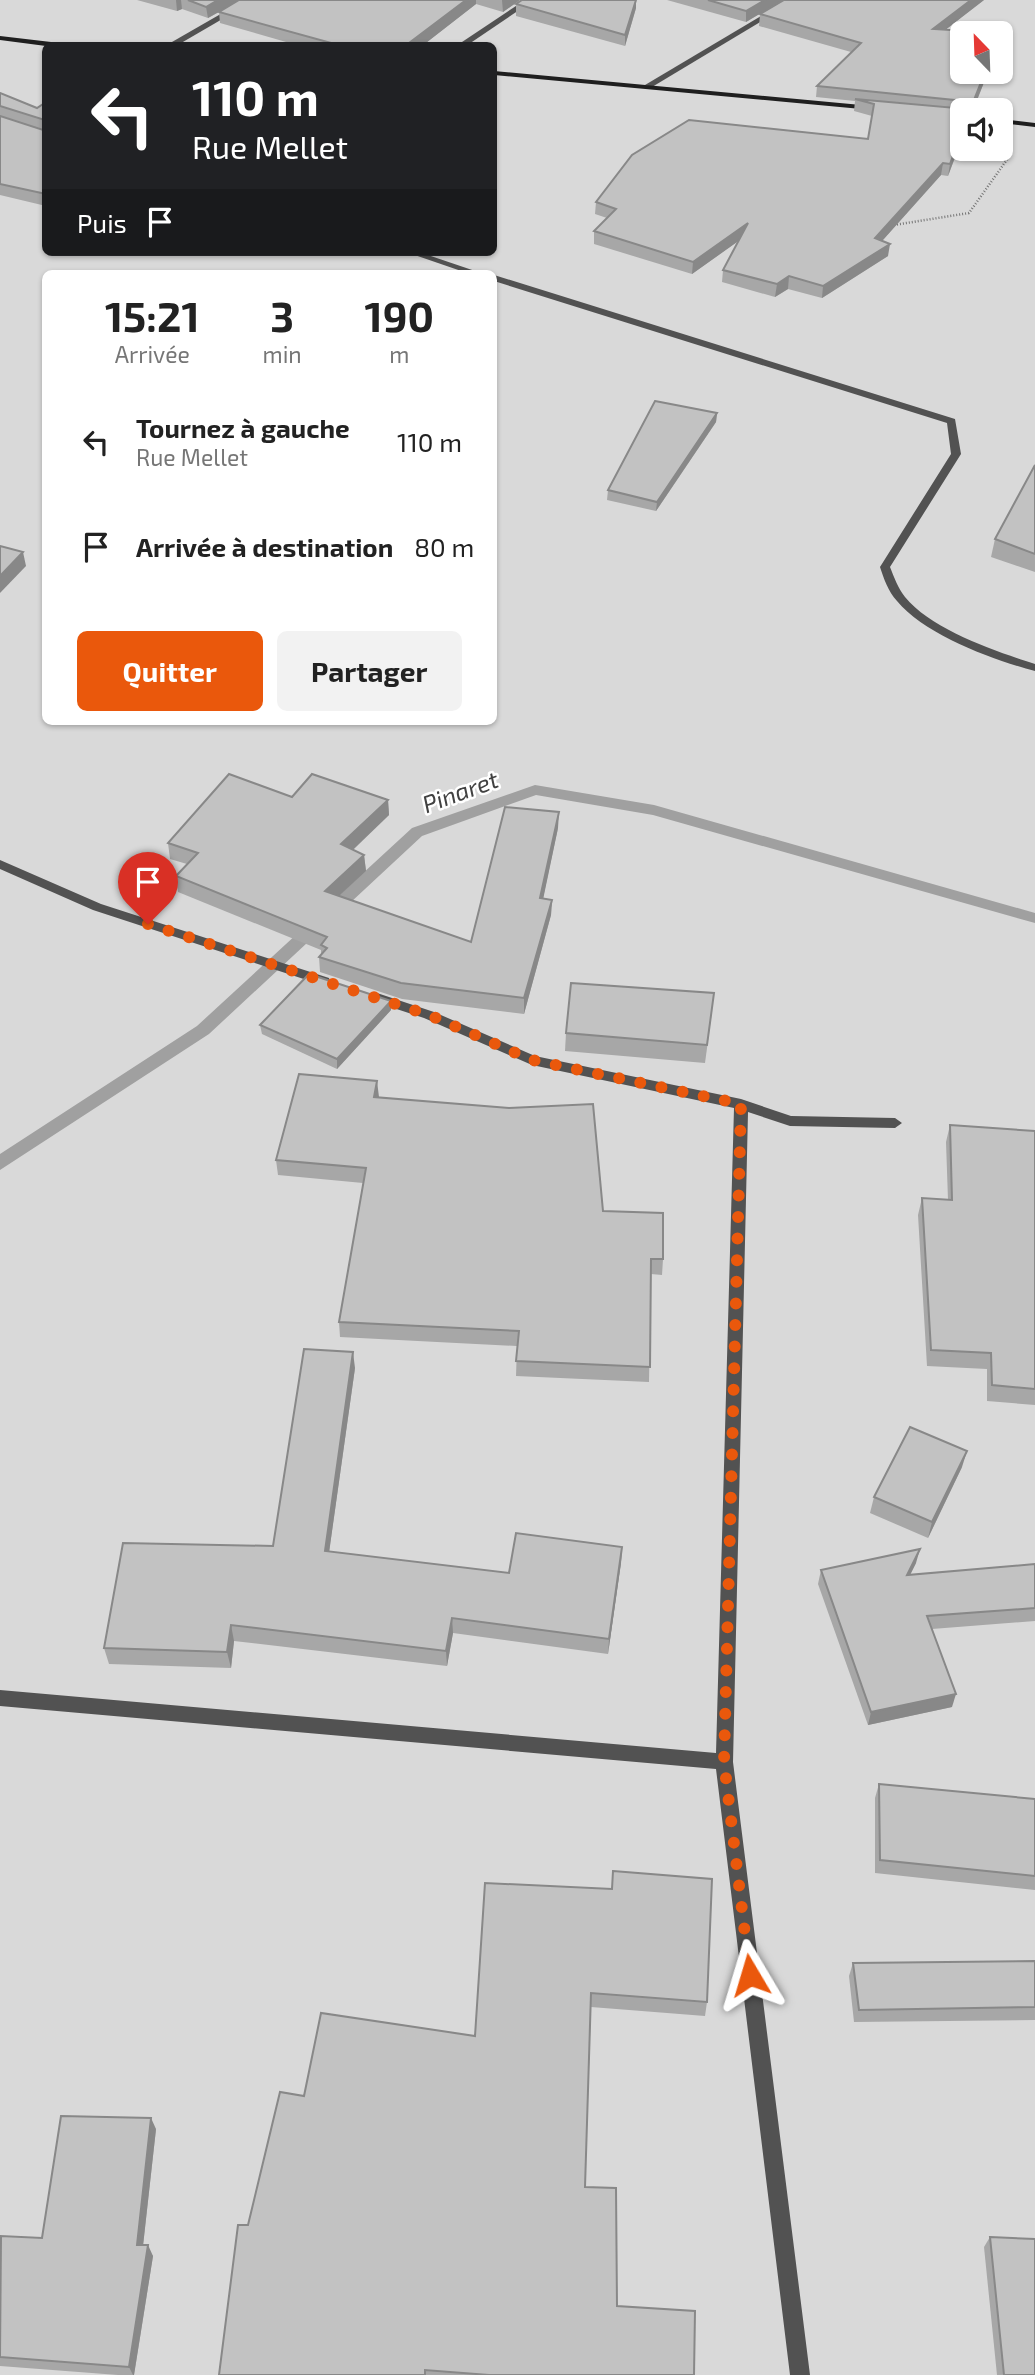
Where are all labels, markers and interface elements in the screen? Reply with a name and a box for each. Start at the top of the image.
north arrow [950,21,1013,84]
map controls [950,21,1013,161]
text: 110 m [192,67,319,126]
icon: left [77,70,168,161]
button: sound [950,98,1013,161]
text: Rue Mellet [192,127,348,165]
icon: arrive [141,203,179,241]
text: Puis [77,207,127,238]
text: 15:21 [105,290,200,340]
text: 3 [270,290,294,340]
text: 190 [365,290,434,340]
text: Arrivée [115,340,190,368]
text: min [262,340,302,368]
text: m [389,340,409,368]
text: Tournez à gauche [136,412,350,443]
icon: left [77,423,115,461]
text: 110 m [397,426,462,457]
text: Rue Mellet [136,443,248,471]
icon: arrive [77,528,115,566]
text: Arrivée à destination [136,531,393,562]
text: 80 m [414,531,474,562]
button: Quitter [77,631,263,711]
button: Partager [277,631,462,711]
water label: Pinaret [418,764,503,818]
pin [118,852,178,924]
icon: arrive [129,863,167,901]
position arrow [713,1938,787,2012]

